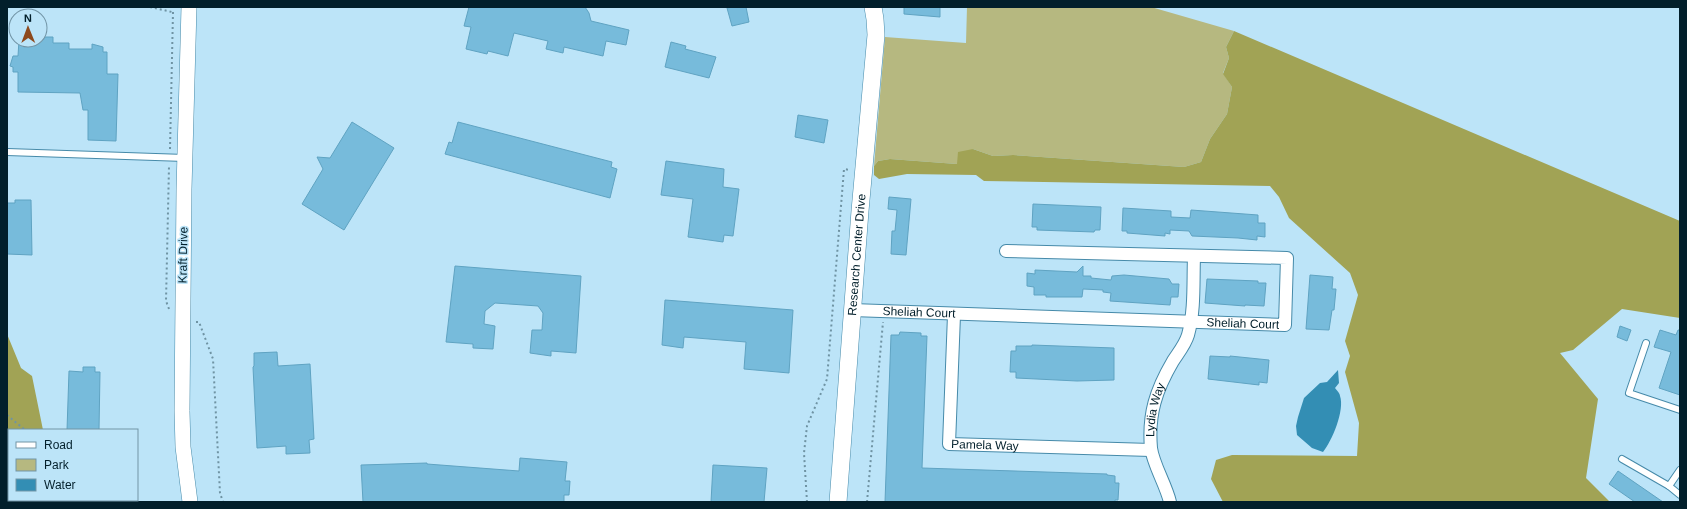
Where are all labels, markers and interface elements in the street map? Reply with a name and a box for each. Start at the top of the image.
north arrow [8,8,48,48]
text: N [24,12,32,24]
street label: Research Center Drive [845,193,869,316]
street label: Kraft Drive [176,226,190,283]
street label: Sheliah Court [882,304,956,321]
street label: Sheliah Court [1206,315,1280,332]
street label: Lydia Way [1143,381,1168,437]
legend [8,429,138,501]
street label: Pamela Way [951,437,1019,453]
text: Road [44,438,73,452]
text: Park [44,458,70,472]
text: Water [44,478,76,492]

